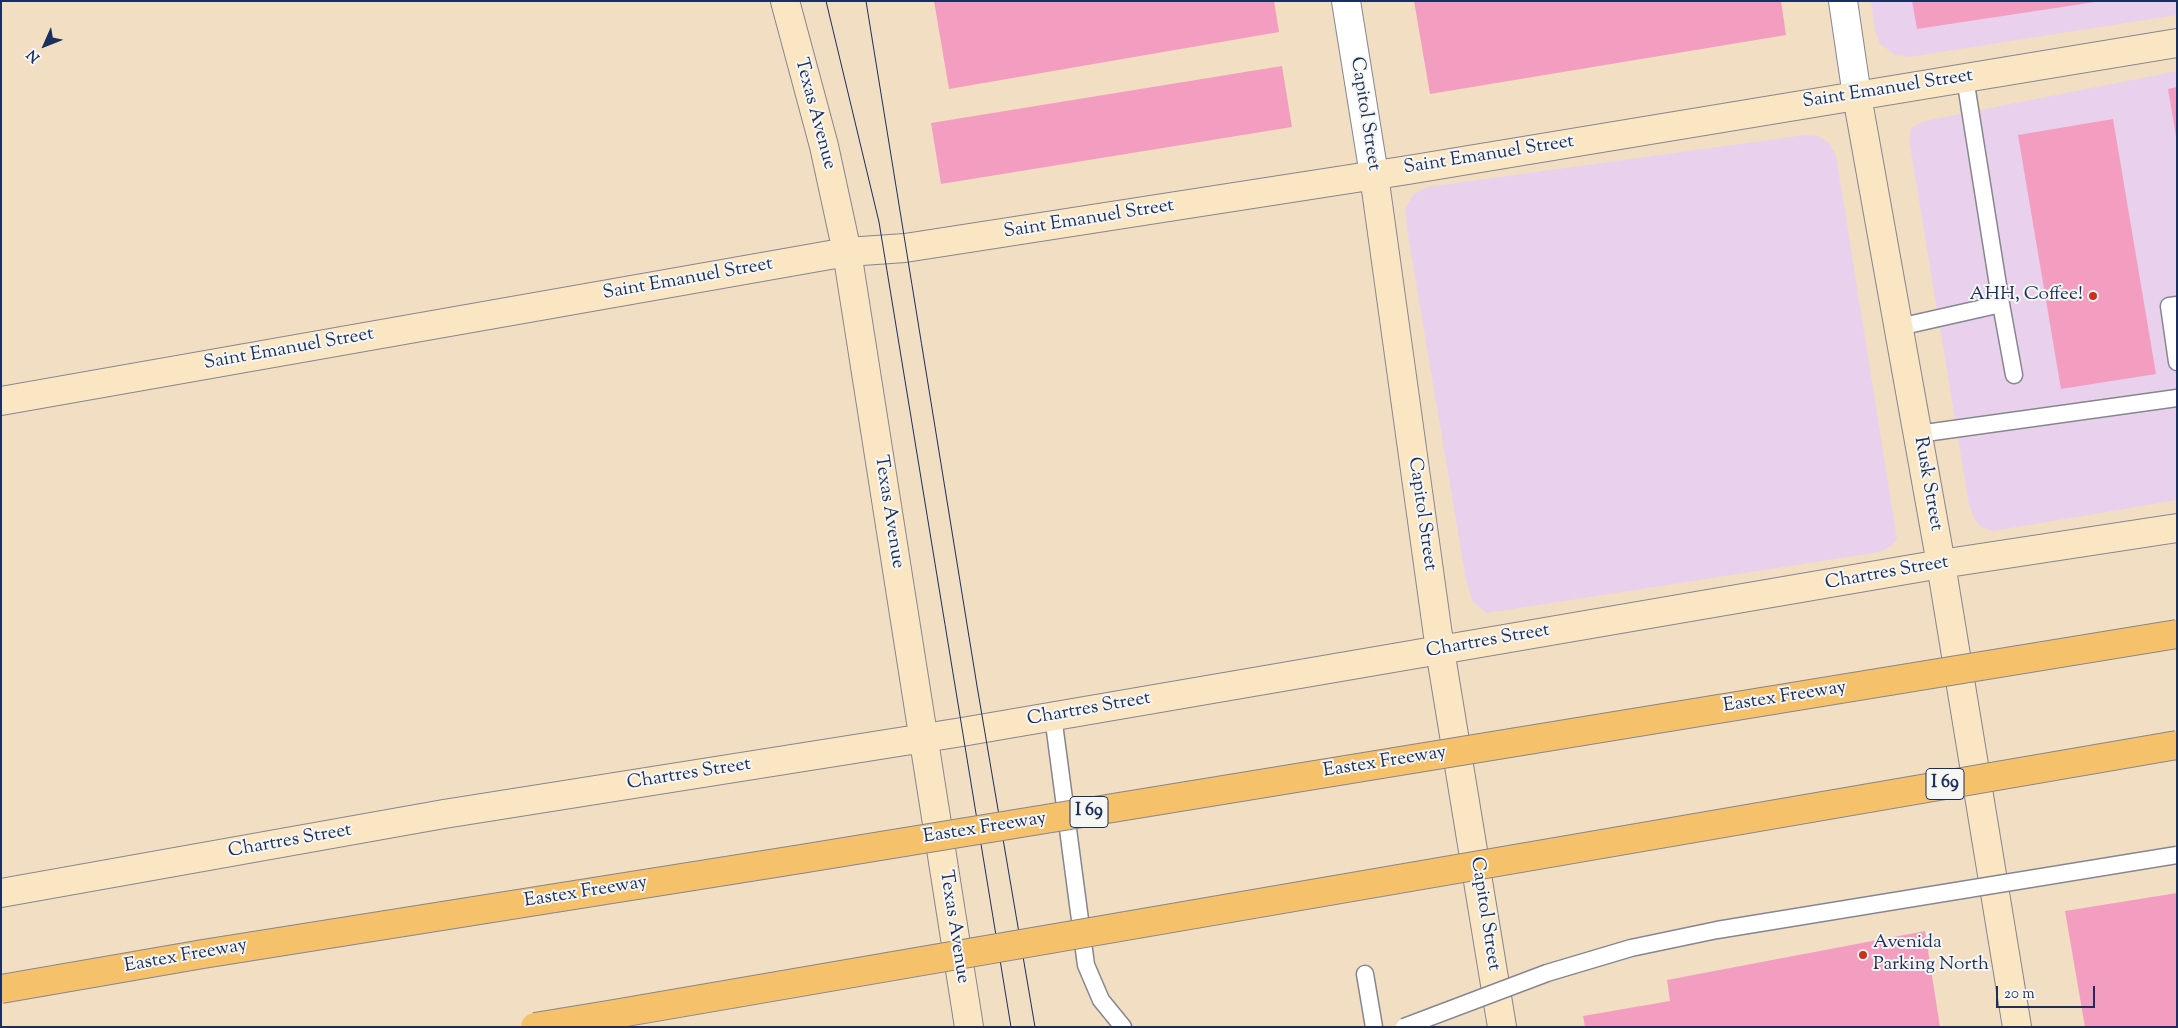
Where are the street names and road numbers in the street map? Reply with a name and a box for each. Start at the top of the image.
street label: Texas Avenue [788,56,840,172]
street label: Capitol Street [1344,56,1384,172]
street label: Saint Emanuel Street [1801,65,1975,115]
street label: Saint Emanuel Street [1402,131,1576,181]
street label: Saint Emanuel Street [1002,195,1176,245]
street label: Saint Emanuel Street [601,254,775,306]
street label: Saint Emanuel Street [202,324,376,376]
street label: Rusk Street [1908,435,1946,533]
street label: Texas Avenue [868,454,908,570]
street label: Capitol Street [1402,456,1440,572]
street label: Chartres Street [1823,552,1951,596]
street label: Chartres Street [1424,620,1552,664]
street label: Eastex Freeway [1722,677,1848,719]
street label: Chartres Street [1025,688,1153,732]
street label: Eastex Freeway [1322,742,1448,784]
street label: Chartres Street [625,754,753,796]
road number: I 69 [1926,769,1964,800]
road number: I 69 [1070,796,1108,828]
street label: Eastex Freeway [922,808,1048,850]
street label: Chartres Street [226,820,354,864]
street label: Capitol Street [1464,856,1504,972]
street label: Texas Avenue [933,869,973,985]
street label: Eastex Freeway [523,872,649,914]
street label: Eastex Freeway [123,935,249,979]

